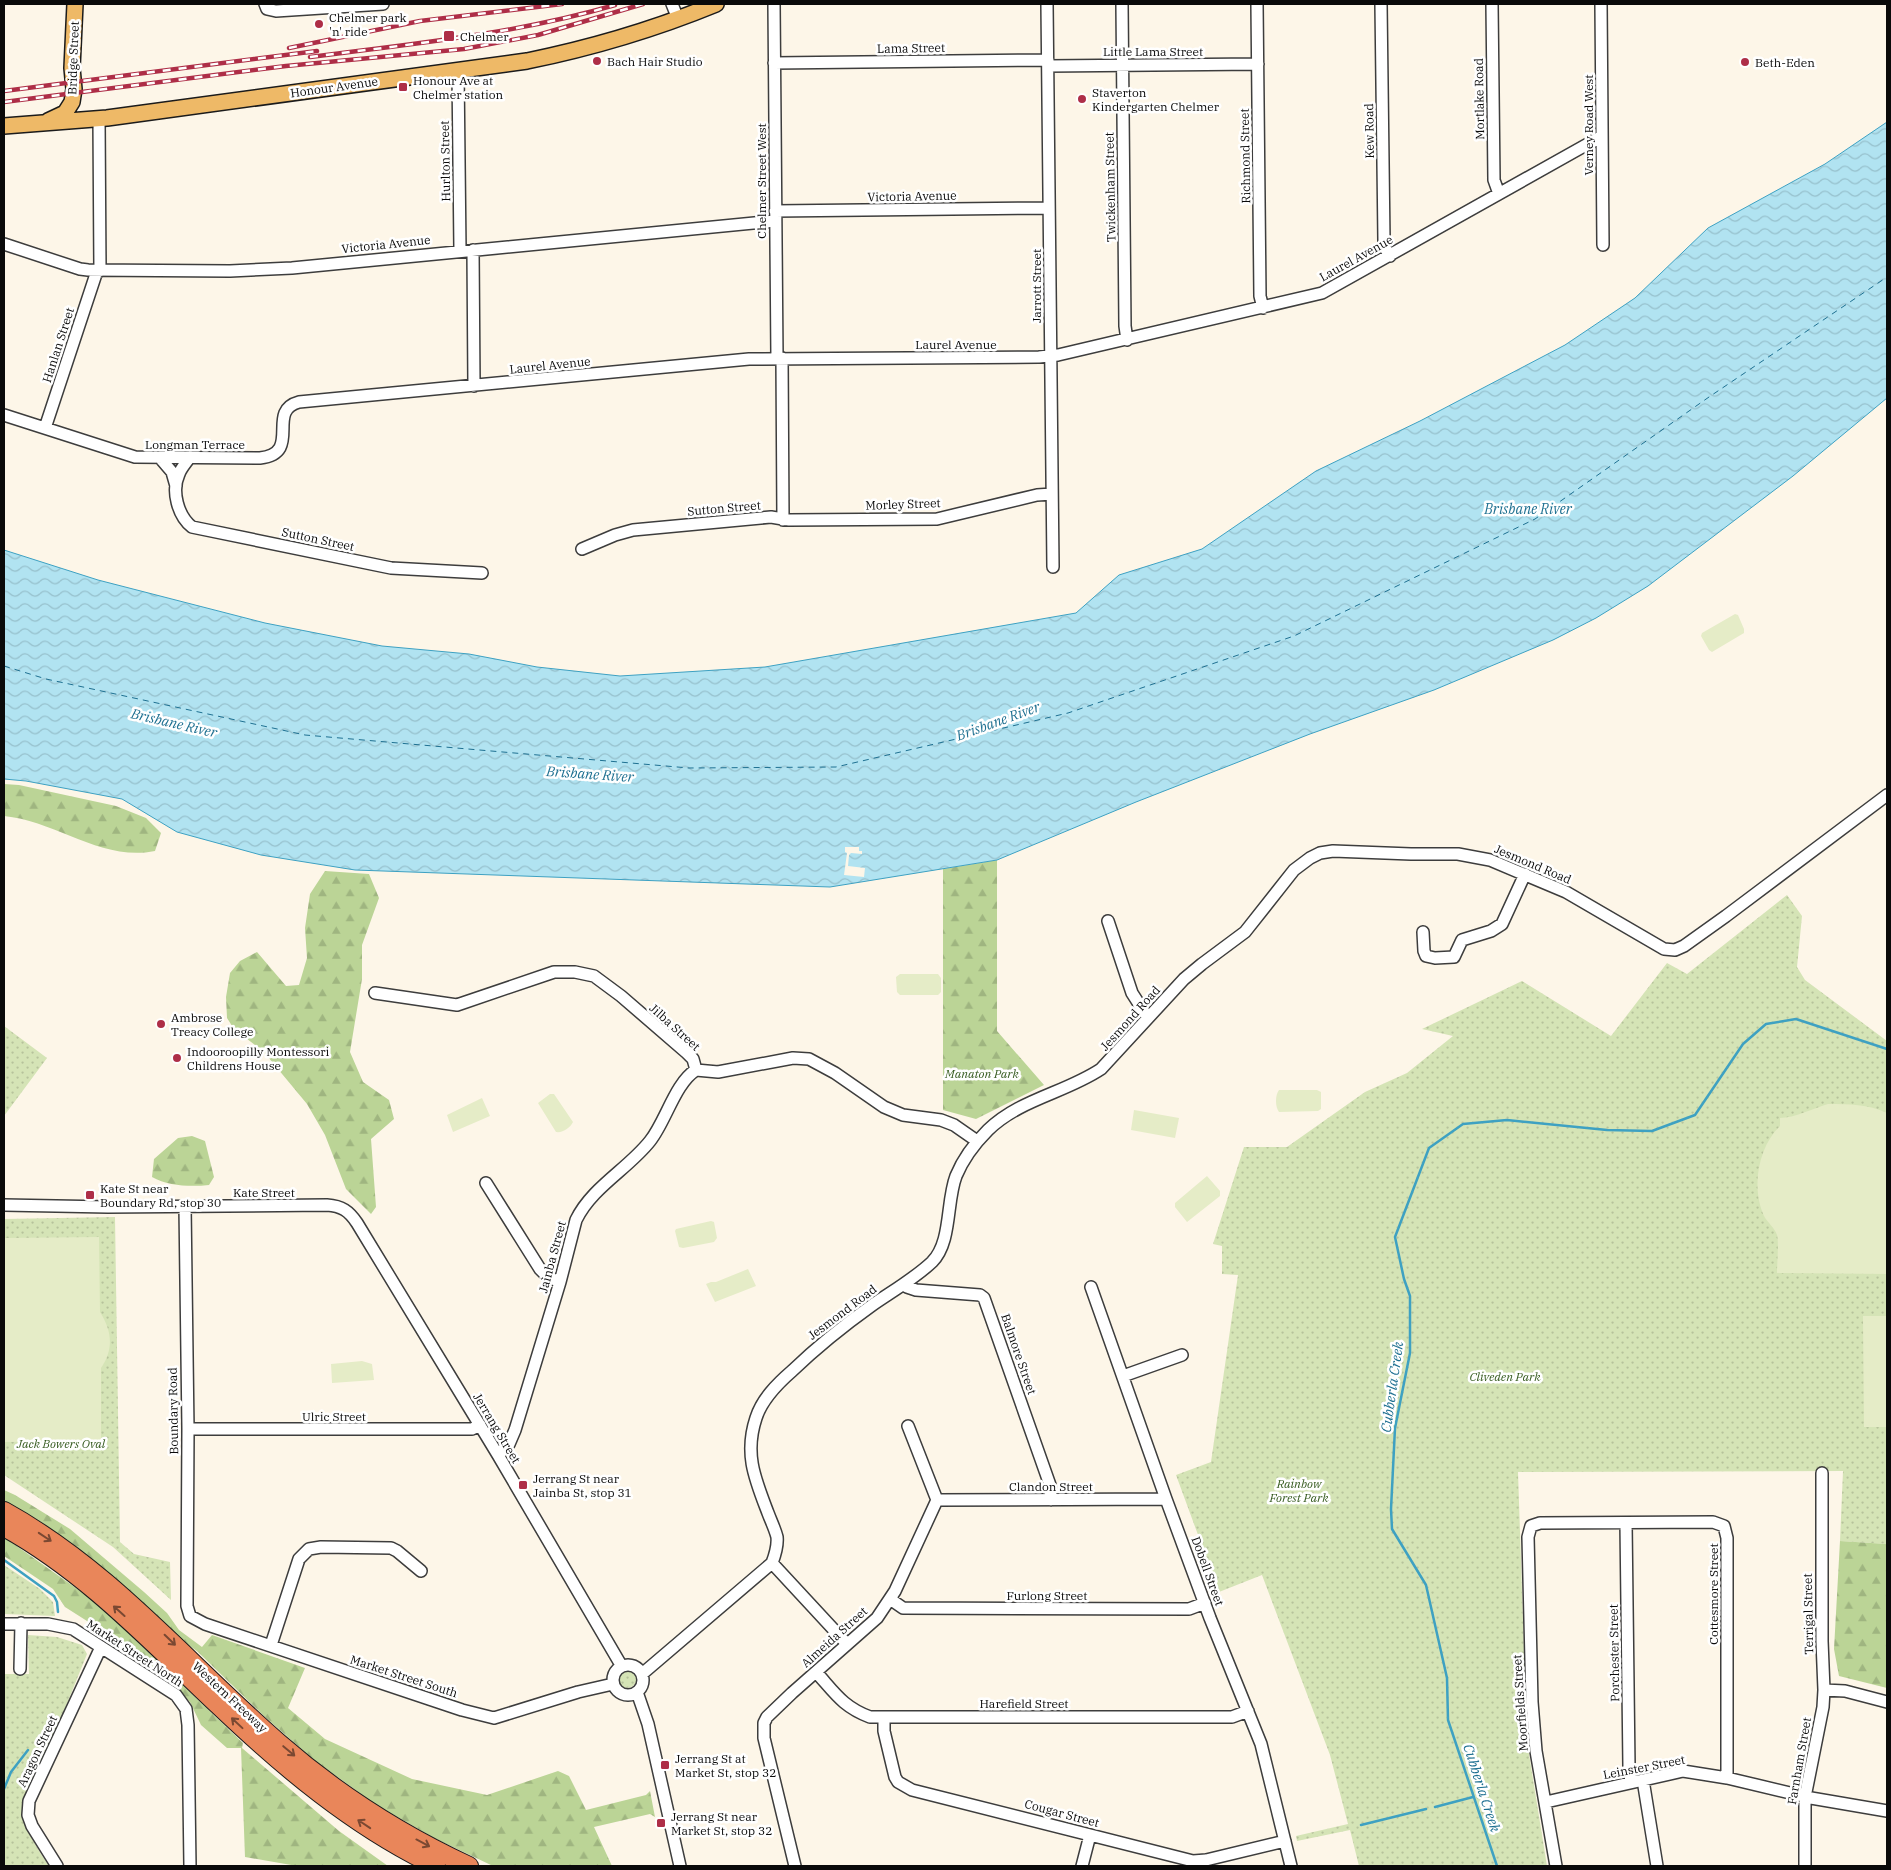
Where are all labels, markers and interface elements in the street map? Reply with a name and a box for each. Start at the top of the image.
place label: Chelmer park 'n' ride [329,10,407,39]
marker: Chelmer park 'n' ride [313,18,325,30]
street label: Bridge Street [64,21,82,95]
marker: Chelmer [442,29,456,43]
place label: Chelmer [460,29,509,44]
street label: Lama Street [877,40,945,56]
street label: Little Lama Street [1103,44,1203,59]
place label: Bach Hair Studio [607,54,703,69]
marker: Bach Hair Studio [591,55,603,67]
place label: Beth-Eden [1755,55,1815,70]
marker: Beth-Eden [1739,56,1751,68]
street label: Mortlake Road [1471,58,1487,140]
street label: Honour Avenue [289,73,379,101]
place label: Honour Ave at Chelmer station [413,73,504,102]
street label: Verney Road West [1581,74,1596,176]
marker: Honour Ave at Chelmer station [397,81,409,93]
place label: Staverton Kindergarten Chelmer [1092,85,1220,114]
marker: Staverton Kindergarten Chelmer [1076,93,1088,105]
street label: Kew Road [1361,103,1377,159]
street label: Richmond Street [1237,108,1253,204]
street label: Hurlton Street [437,120,453,202]
street label: Chelmer Street West [754,123,769,239]
street label: Twickenham Street [1102,132,1118,242]
street label: Victoria Avenue [867,188,957,204]
street label: Victoria Avenue [341,232,431,256]
street label: Laurel Avenue [1317,232,1395,284]
street label: Jarrott Street [1029,249,1044,323]
street label: Hanlan Street [39,306,77,384]
street label: Laurel Avenue [915,337,997,352]
street label: Laurel Avenue [509,353,591,377]
street label: Longman Terrace [145,437,245,452]
street label: Morley Street [865,495,941,513]
street label: Sutton Street [687,497,761,519]
water label: Brisbane River [1483,500,1573,518]
street label: Sutton Street [280,524,356,554]
water label: Brisbane River [953,697,1043,745]
water label: Brisbane River [128,704,220,742]
water label: Brisbane River [545,762,635,786]
street label: Jesmond Road [1492,841,1574,887]
street label: Jesmond Road [1097,982,1163,1054]
street label: Jilba Street [646,1000,704,1054]
place label: Ambrose Treacy College [171,1010,253,1039]
marker: Ambrose Treacy College [155,1018,167,1030]
place label: Indooroopilly Montessori Childrens House [187,1044,330,1073]
marker: Indooroopilly Montessori Childrens House [171,1052,183,1064]
park label: Manaton Park [944,1066,1020,1081]
place label: Kate St near Boundary Rd, stop 30 [100,1181,221,1210]
street label: Kate Street [233,1185,295,1200]
marker: Kate St near Boundary Rd, stop 30 [84,1189,96,1201]
street label: Jainba Street [535,1219,569,1295]
street label: Jesmond Road [805,1281,879,1343]
street label: Balmore Street [998,1312,1040,1396]
water label: Cubberla Creek [1377,1340,1407,1434]
street label: Boundary Road [165,1367,181,1455]
park label: Cliveden Park [1469,1369,1541,1384]
street label: Jerrang Street [470,1390,524,1466]
street label: Ulric Street [302,1409,366,1424]
park label: Jack Bowers Oval [16,1436,106,1451]
place label: Jerrang St near Jainba St, stop 31 [533,1471,632,1500]
park label: Rainbow Forest Park [1268,1476,1329,1505]
marker: Jerrang St near Jainba St, stop 31 [517,1479,529,1491]
street label: Clandon Street [1009,1479,1093,1494]
one-way arrow [38,1532,52,1542]
street label: Dobell Street [1189,1534,1227,1608]
street label: Cottesmore Street [1706,1543,1721,1645]
street label: Terrigal Street [1800,1573,1816,1655]
street label: Furlong Street [1006,1588,1088,1603]
street label: Almeida Street [798,1603,870,1671]
street label: Porchester Street [1606,1604,1622,1702]
one-way arrow [113,1605,126,1616]
street label: Market Street North [84,1616,187,1690]
one-way arrow [164,1634,176,1646]
street label: Market Street South [348,1652,460,1701]
street label: Moorfields Street [1509,1654,1531,1752]
street label: Western Freeway [189,1658,271,1736]
street label: Harefield Street [979,1696,1069,1711]
street label: Aragon Street [14,1713,60,1789]
street label: Farnham Street [1784,1716,1814,1806]
one-way arrow [231,1717,243,1729]
water label: Cubberla Creek [1459,1742,1505,1835]
one-way arrow [282,1746,295,1757]
place label: Jerrang St at Market St, stop 32 [675,1751,776,1780]
street label: Leinster Street [1602,1752,1686,1782]
marker: Jerrang St at Market St, stop 32 [659,1759,671,1771]
street label: Cougar Street [1023,1796,1101,1830]
place label: Jerrang St near Market St, stop 32 [671,1809,772,1838]
marker: Jerrang St near Market St, stop 32 [655,1817,667,1829]
one-way arrow [357,1819,371,1829]
one-way arrow [415,1838,430,1848]

